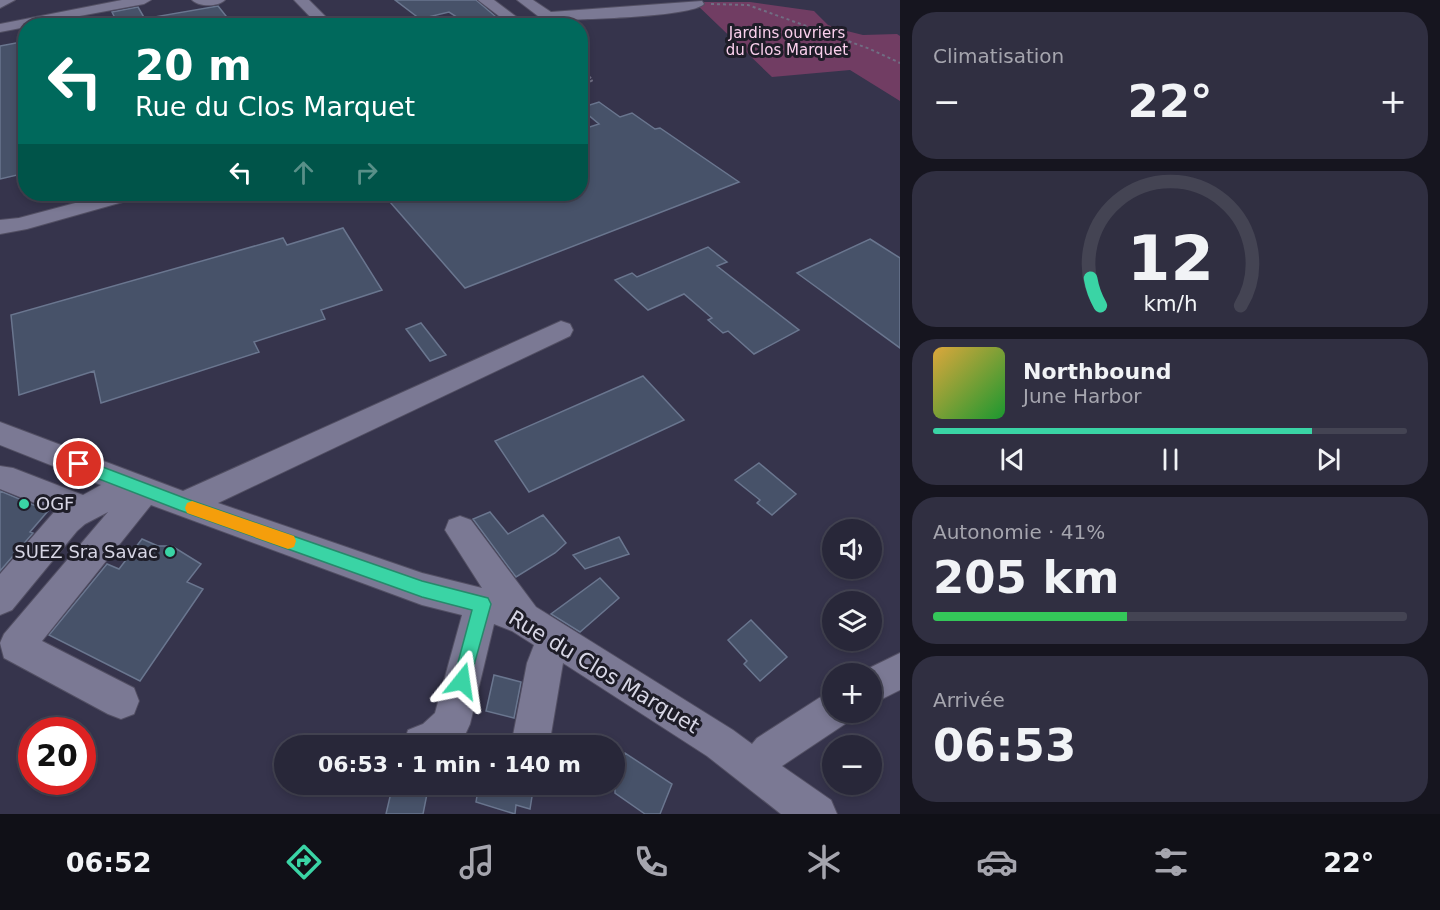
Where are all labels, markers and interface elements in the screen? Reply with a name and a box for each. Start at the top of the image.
park label: Jardins ouvriers du Clos Marquet [726,24,848,59]
text: 20 m [135,41,252,90]
icon: left [36,42,114,120]
text: Climatisation [933,44,1064,68]
text: 22° [1127,75,1213,128]
text: − [933,82,961,121]
text: + [1379,82,1407,121]
text: Rue du Clos Marquet [135,91,415,122]
icon: left [224,156,257,189]
icon: ahead [287,156,320,189]
icon: right [350,156,383,189]
text: 12 [1127,222,1213,295]
text: km/h [1143,291,1197,316]
text: Northbound [1023,359,1172,384]
text: June Harbor [1023,384,1142,408]
pin [53,438,104,489]
icon: previous [996,443,1029,476]
icon: pause [1154,443,1187,476]
icon: next [1312,443,1345,476]
icon: arrive [62,447,95,480]
place label: OGF [36,493,74,514]
marker: OGF [17,497,31,511]
map controls [822,519,882,795]
button: sound [822,519,882,579]
text: Autonomie · 41% [933,520,1105,544]
place label: SUEZ Sra Savac [14,541,158,562]
marker: SUEZ Sra Savac [163,545,177,559]
text: 205 km [933,551,1119,604]
button: layers [822,591,882,651]
street label: Rue du Clos Marquet [504,606,704,738]
position arrow [430,649,494,713]
button: + [822,663,882,723]
text: Arrivée [933,688,1005,712]
speed limit sign: 20 [18,717,96,795]
text: 06:53 [933,719,1076,772]
button: − [822,735,882,795]
text: 06:53 · 1 min · 140 m [318,752,581,777]
icon: directions [283,841,325,883]
icon: music [456,841,498,883]
icon: phone [630,841,672,883]
icon: climate [803,841,845,883]
icon: car [976,841,1018,883]
icon: filters [1150,841,1192,883]
text: 06:52 [66,847,152,878]
text: 22° [1323,847,1374,878]

